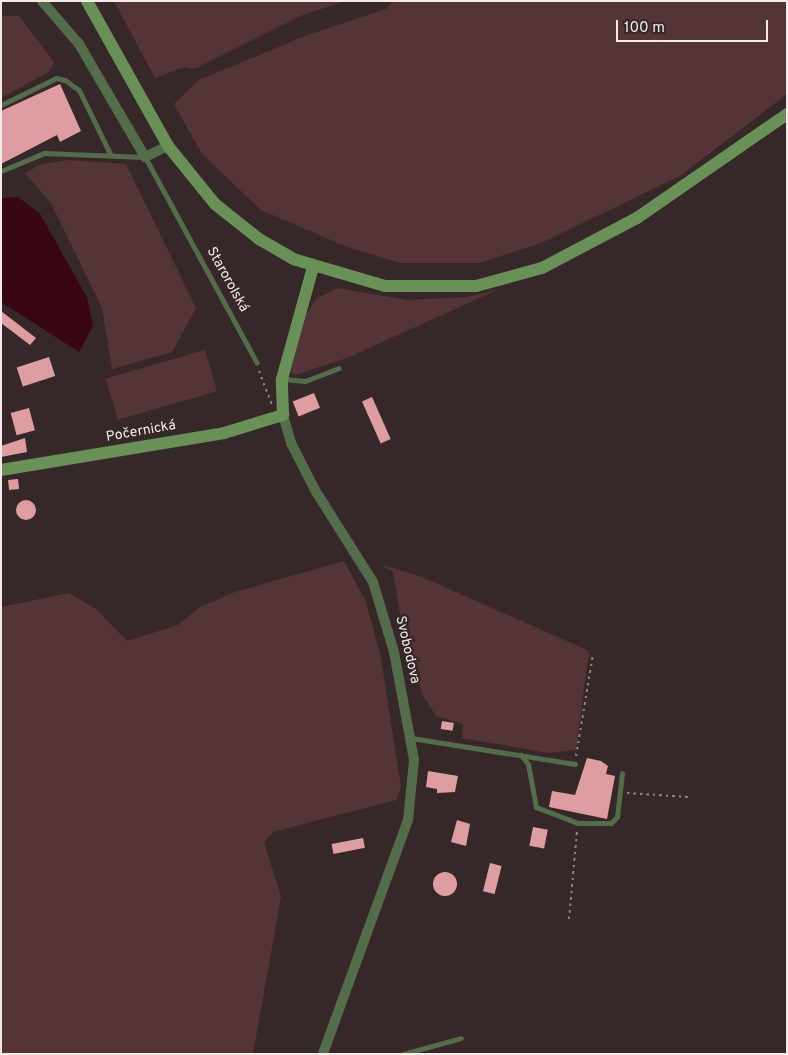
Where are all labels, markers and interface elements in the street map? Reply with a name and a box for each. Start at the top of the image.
scale bar [618,10,770,42]
text: 100 m [624,19,665,38]
street label: Starorolská [202,245,252,315]
street label: Počernická [105,418,177,446]
street label: Svobodova [391,614,423,686]

